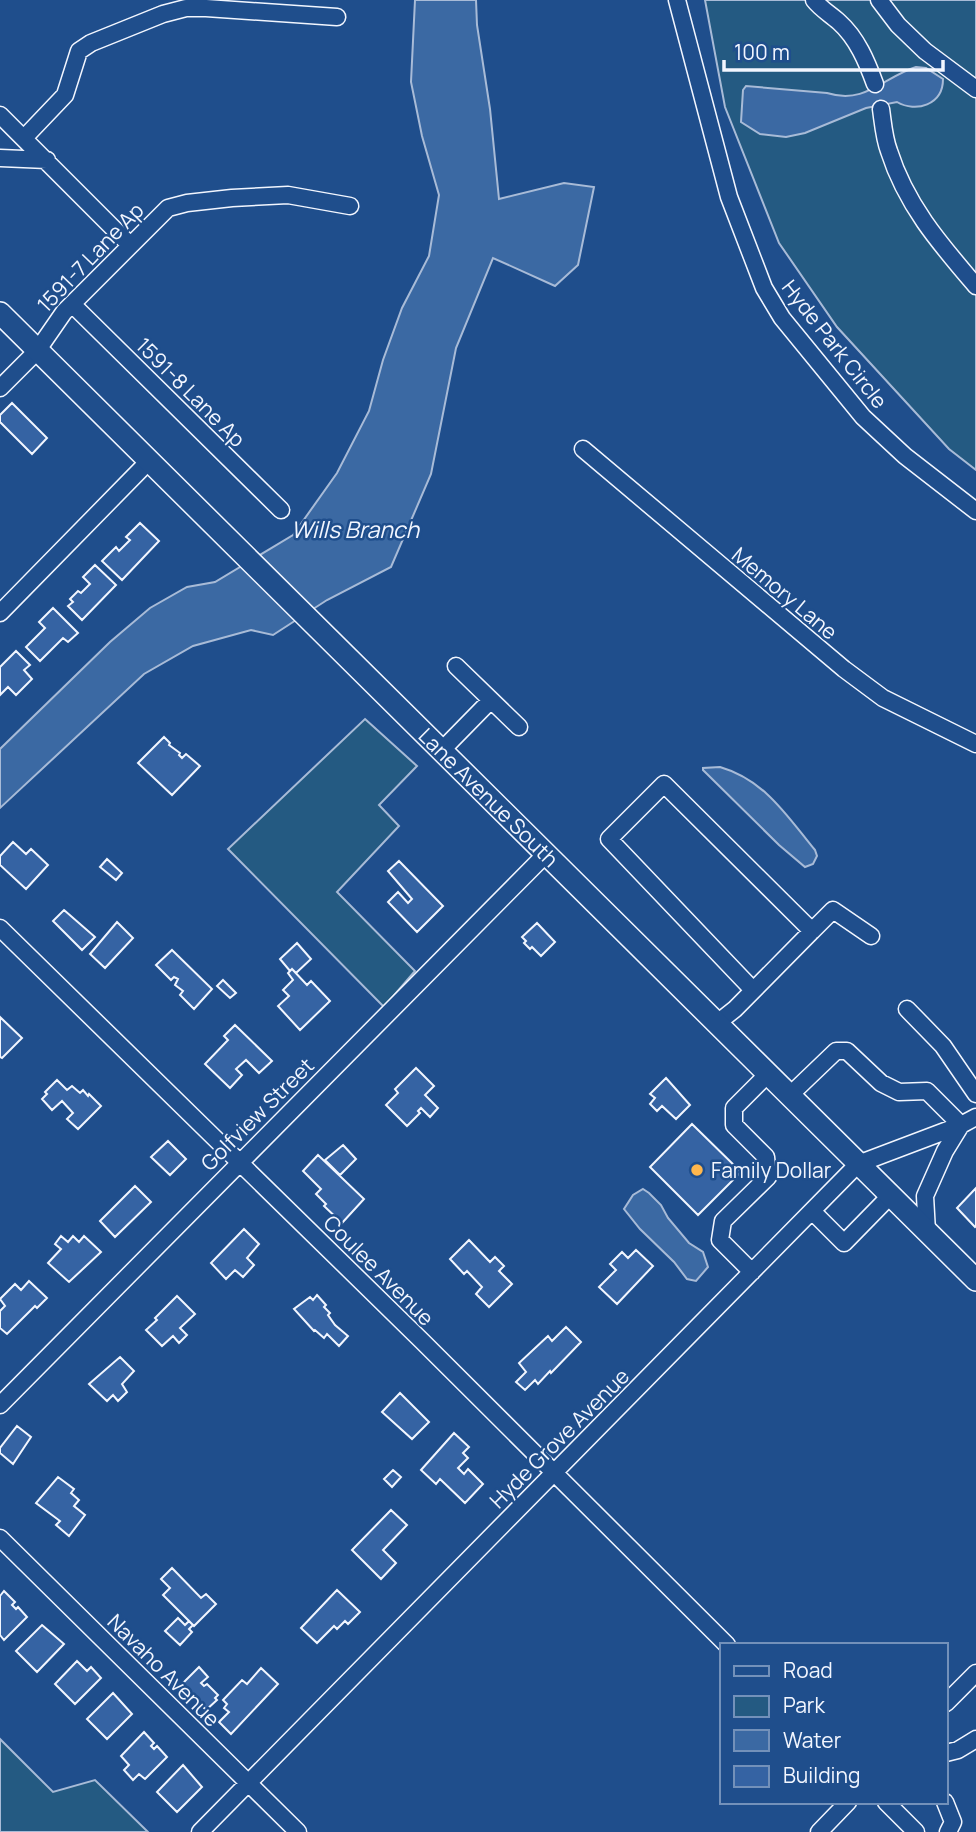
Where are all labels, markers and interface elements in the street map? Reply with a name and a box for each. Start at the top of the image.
scale bar [724,28,943,72]
text: 100 m [734,38,790,66]
street label: 1591-7 Lane Ap [31,196,149,318]
street label: Hyde Park Circle [776,274,894,414]
street label: 1591-8 Lane Ap [130,331,252,453]
water label: Wills Branch [291,513,421,545]
street label: Memory Lane [726,541,844,645]
street label: Lane Avenue South [413,722,565,873]
street label: Golfview Street [194,1051,320,1177]
place label: Family Dollar [711,1156,832,1184]
marker: Family Dollar [689,1162,705,1178]
street label: Coulee Avenue [318,1209,440,1331]
street label: Hyde Grove Avenue [483,1362,635,1514]
street label: Navaho Avenue [102,1608,226,1732]
legend [720,1643,948,1804]
text: Road [783,1656,833,1684]
text: Park [783,1691,825,1719]
text: Water [783,1726,842,1754]
text: Building [783,1761,860,1789]

